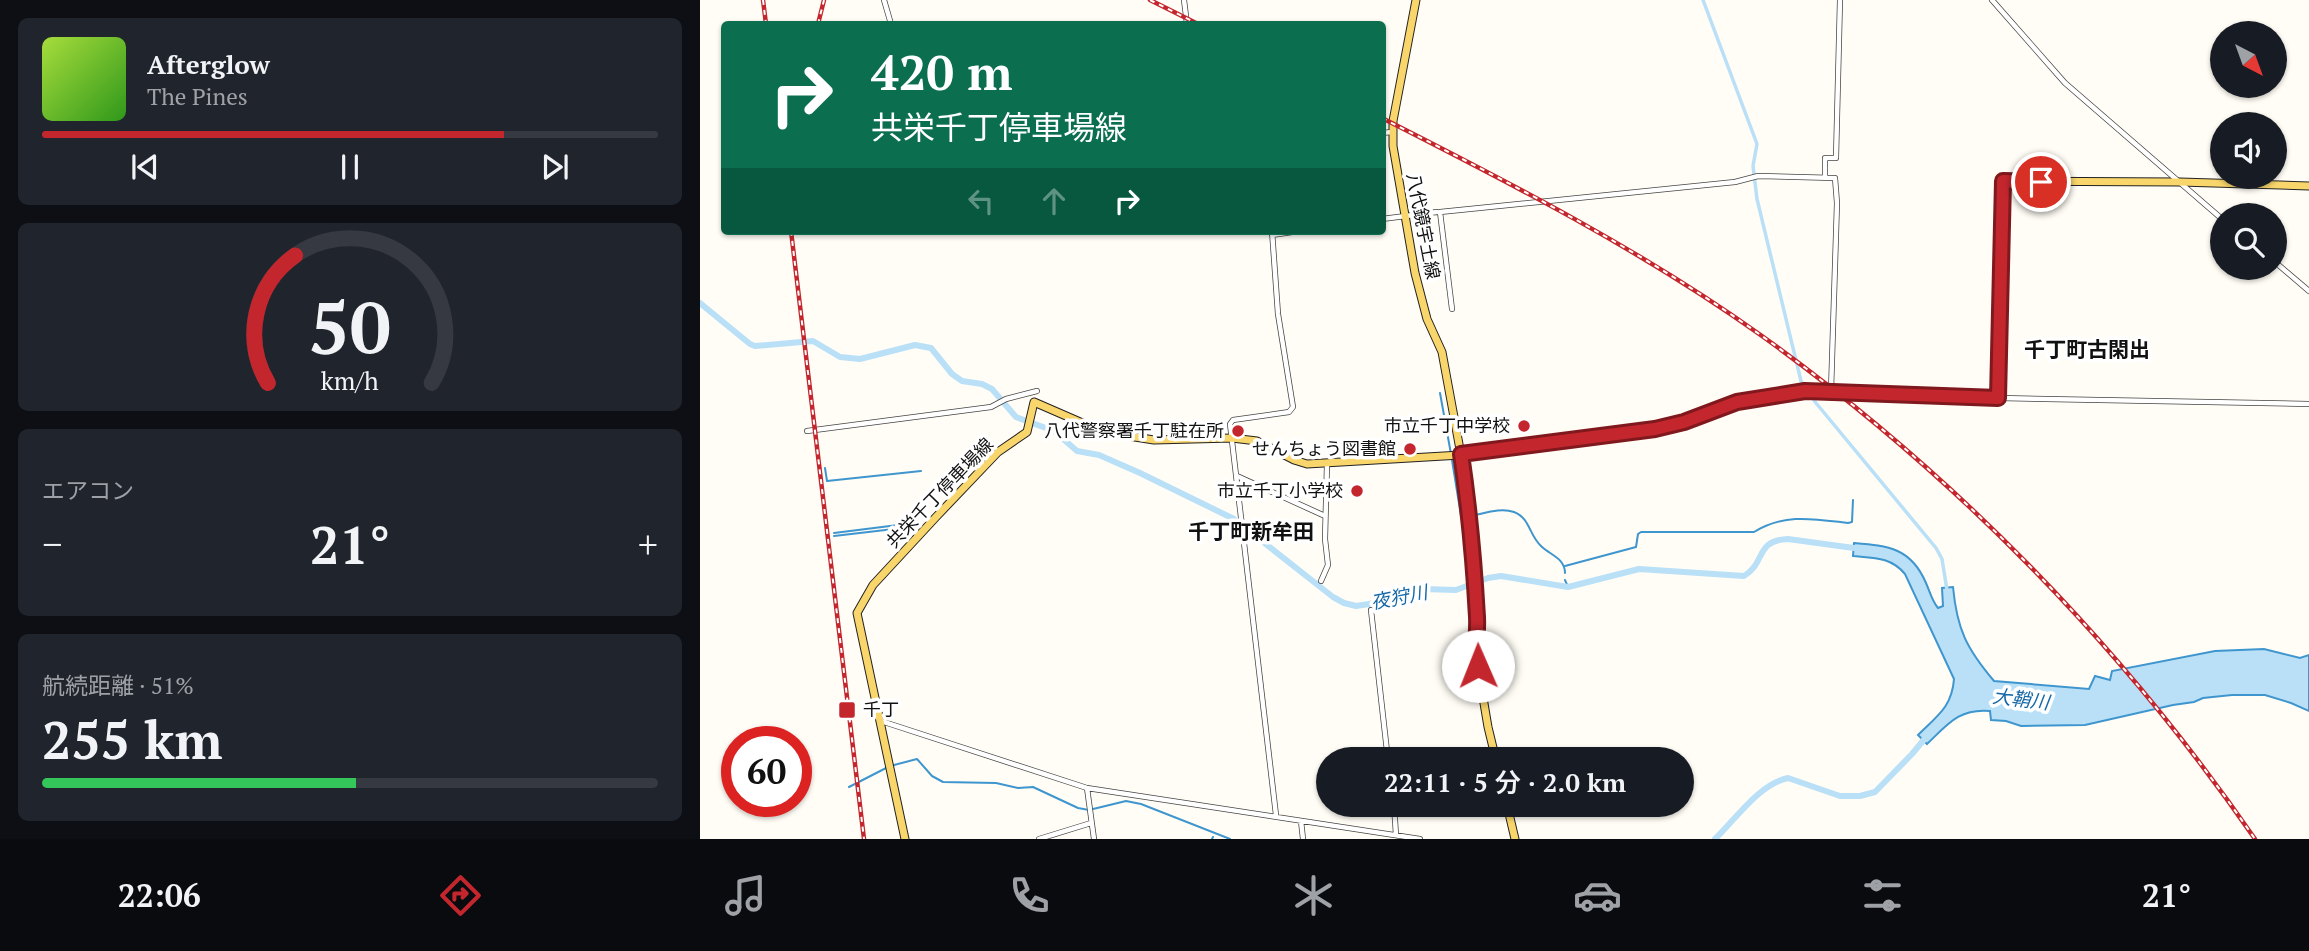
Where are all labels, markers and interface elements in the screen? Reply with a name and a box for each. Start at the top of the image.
north arrow [2210,21,2287,98]
map controls [2210,21,2287,280]
text: 420 m [871,39,1013,104]
text: Afterglow [147,47,270,81]
icon: right [756,49,847,140]
text: The Pines [147,81,248,112]
text: 共栄千丁停車場線 [871,106,1127,148]
button: sound [2210,112,2287,189]
icon: previous [126,148,164,186]
icon: pause [331,148,369,186]
icon: next [536,148,574,186]
pin [2011,152,2071,212]
icon: arrive [2022,163,2060,201]
street label: 八代鏡宇土線 [1402,171,1446,281]
icon: left [962,182,1000,220]
icon: ahead [1035,182,1073,220]
icon: right [1108,182,1146,220]
button: search [2210,203,2287,280]
text: 50 [309,277,391,374]
district label: 千丁町古閑出 [2024,335,2150,363]
text: km/h [321,364,379,397]
place label: 市立千丁中学校 [1384,413,1510,437]
place label: 八代警察署千丁駐在所 [1044,418,1224,442]
marker: 市立千丁中学校 [1516,418,1532,434]
marker: 八代警察署千丁駐在所 [1230,423,1246,439]
street label: 共栄千丁停車場線 [881,432,998,552]
place label: せんちょう図書館 [1252,436,1396,460]
marker: せんちょう図書館 [1402,441,1418,457]
text: エアコン [42,475,134,506]
place label: 市立千丁小学校 [1217,478,1343,502]
marker: 市立千丁小学校 [1349,483,1365,499]
text: 21° [310,510,390,579]
district label: 千丁町新牟田 [1188,517,1314,545]
text: − [42,519,62,569]
text: + [638,519,658,569]
water label: 夜狩川 [1369,578,1431,614]
position arrow [1441,629,1515,703]
text: 航続距離 · 51% [42,670,194,701]
water label: 大鞘川 [1991,683,2053,715]
place label: 千丁 [863,697,899,721]
marker: 千丁 [837,700,857,720]
text: 255 km [42,705,223,774]
speed limit sign: 60 [721,726,812,817]
text: 22:11 · 5 分 · 2.0 km [1384,765,1626,799]
icon: directions [436,871,485,920]
icon: music [721,871,770,920]
icon: phone [1005,871,1054,920]
icon: climate [1289,871,1338,920]
icon: car [1573,871,1622,920]
icon: filters [1858,871,1907,920]
text: 22:06 [118,874,201,916]
text: 21° [2142,874,2191,916]

